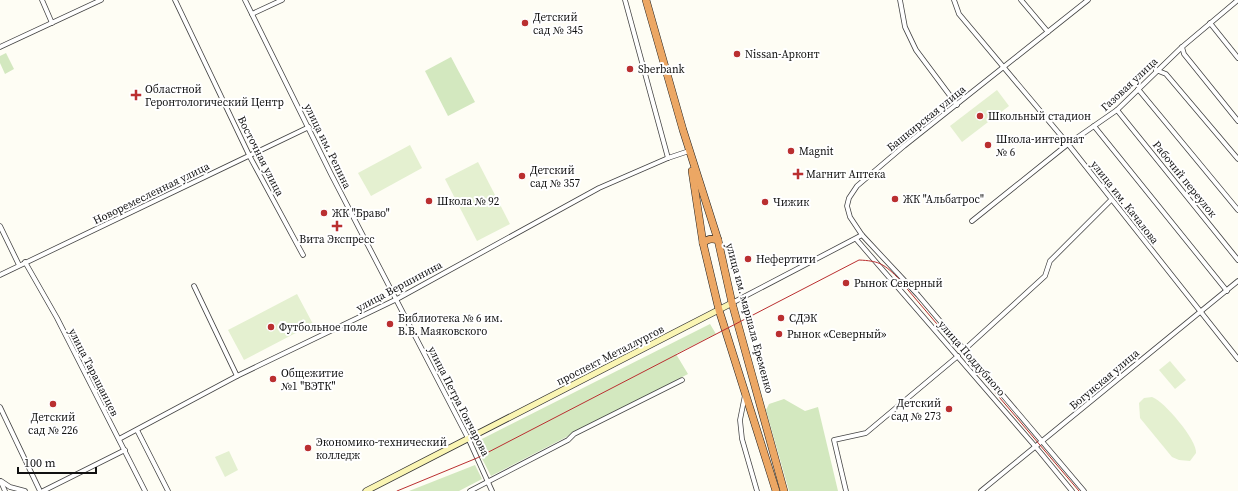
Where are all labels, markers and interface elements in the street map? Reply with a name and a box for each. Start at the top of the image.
place label: Детский сад № 345 [533,10,583,38]
marker: Детский сад № 345 [520,18,530,28]
place label: Nissan-Арконт [745,47,820,62]
marker: Nissan-Арконт [732,49,742,59]
street label: Газовая улица [1098,54,1161,115]
place label: Sberbank [638,62,686,77]
marker: Sberbank [625,64,635,74]
place label: Областной Геронтологический Центр [145,82,284,110]
street label: Башкирская улица [884,82,969,155]
marker: Областной Геронтологический Центр [130,89,142,101]
street label: улица им. Репина [300,101,355,192]
place label: Школьный стадион [988,109,1091,124]
marker: Школьный стадион [975,111,985,121]
street label: Восточная улица [234,114,287,199]
place label: Школа-интернат № 6 [996,132,1084,160]
street label: Рабочий переулок [1149,138,1220,221]
marker: Школа-интернат № 6 [983,140,993,150]
place label: Magnit [799,144,834,159]
marker: Magnit [786,146,796,156]
street label: улица им. Качалова [1087,157,1162,248]
street label: Новоремесленная улица [90,159,212,228]
place label: Детский сад № 357 [530,163,580,191]
place label: Магнит Аптека [806,167,886,182]
marker: Магнит Аптека [793,169,803,179]
marker: Детский сад № 357 [517,171,527,181]
place label: ЖК "Альбатрос" [903,192,984,207]
place label: Школа № 92 [437,194,500,209]
marker: ЖК "Альбатрос" [890,194,900,204]
place label: Чижик [773,195,809,210]
marker: Школа № 92 [424,196,434,206]
marker: Чижик [760,197,770,207]
place label: ЖК "Браво" [332,206,390,221]
marker: ЖК "Браво" [319,208,329,218]
marker: Вита Экспресс [332,221,342,231]
place label: Вита Экспресс [299,232,375,247]
street label: улица им. маршала Еременко [722,241,777,395]
place label: Нефертити [756,252,816,267]
marker: Нефертити [743,254,753,264]
street label: улица Вершинина [354,257,445,315]
place label: Рынок Северный [854,276,943,291]
marker: Рынок Северный [841,278,851,288]
place label: Библиотека № 6 им. В.В. Маяковского [398,311,503,339]
place label: СДЭК [789,311,818,326]
marker: СДЭК [776,313,786,323]
street label: улица Поддубного [935,317,1009,399]
marker: Библиотека № 6 им. В.В. Маяковского [385,319,395,329]
place label: Футбольное поле [279,320,368,335]
marker: Футбольное поле [266,322,276,332]
street label: проспект Металлургов [554,322,667,389]
street label: улица Таращанцев [65,326,122,419]
place label: Рынок «Северный» [787,327,887,342]
marker: Рынок «Северный» [774,329,784,339]
street label: улица Петра Гончарова [424,344,493,459]
street label: Богунская улица [1066,346,1143,413]
place label: Общежитие №1 "ВЭТК" [281,366,344,394]
marker: Общежитие №1 "ВЭТК" [268,374,278,384]
place label: Детский сад № 273 [891,396,941,424]
marker: Детский сад № 226 [48,399,58,409]
marker: Детский сад № 273 [944,404,954,414]
place label: Детский сад № 226 [28,410,78,438]
place label: Экономико-технический колледж [316,435,447,463]
marker: Экономико-технический колледж [303,443,313,453]
scale bar [18,449,96,475]
text: 100 m [24,455,56,471]

